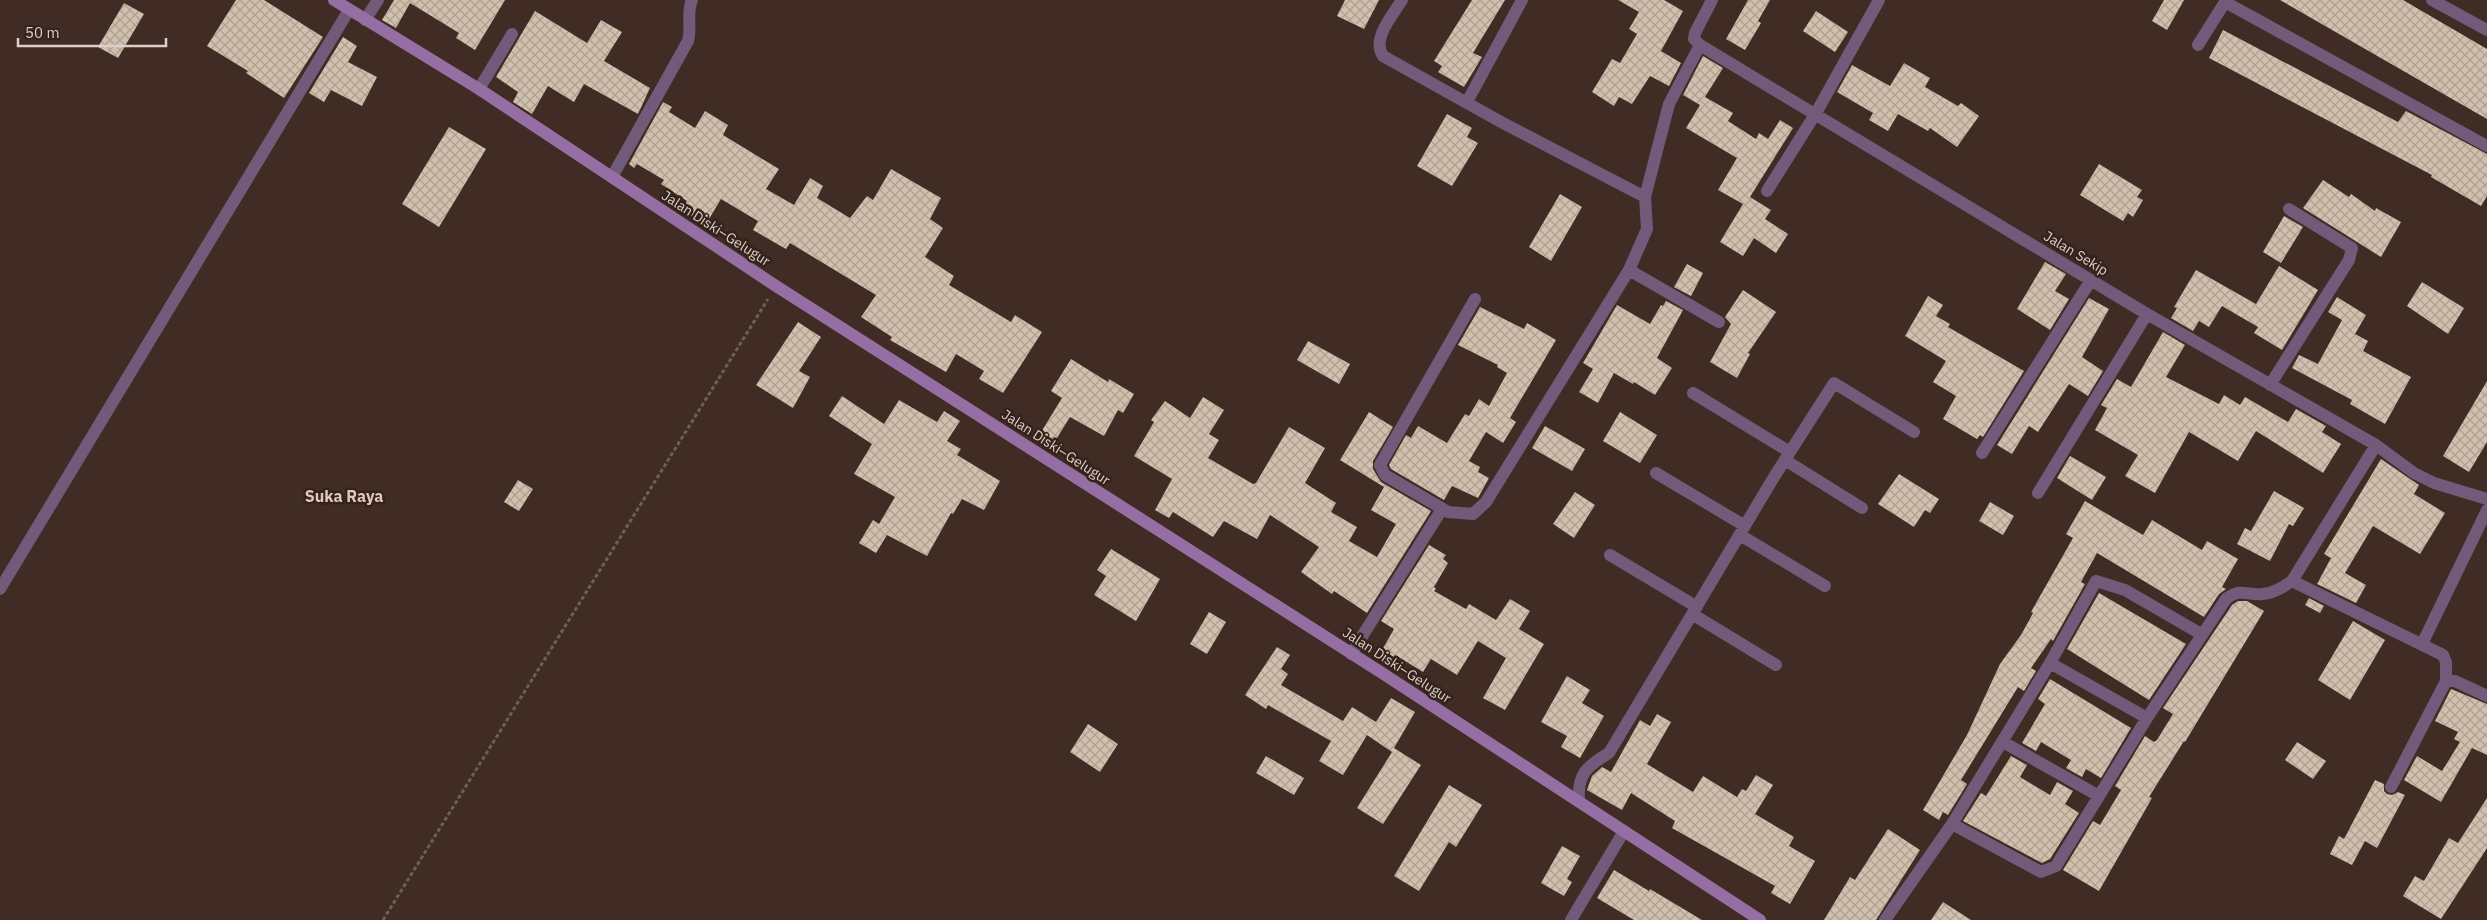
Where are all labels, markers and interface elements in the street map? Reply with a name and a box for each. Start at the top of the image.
scale bar [18,15,165,47]
text: 50 m [25,23,60,42]
street label: Jalan Diski–Gelugur [658,186,774,270]
street label: Jalan Sekip [2041,227,2111,279]
street label: Jalan Diski–Gelugur [998,405,1114,489]
district label: Suka Raya [305,486,383,506]
street label: Jalan Diski–Gelugur [1339,623,1455,707]

